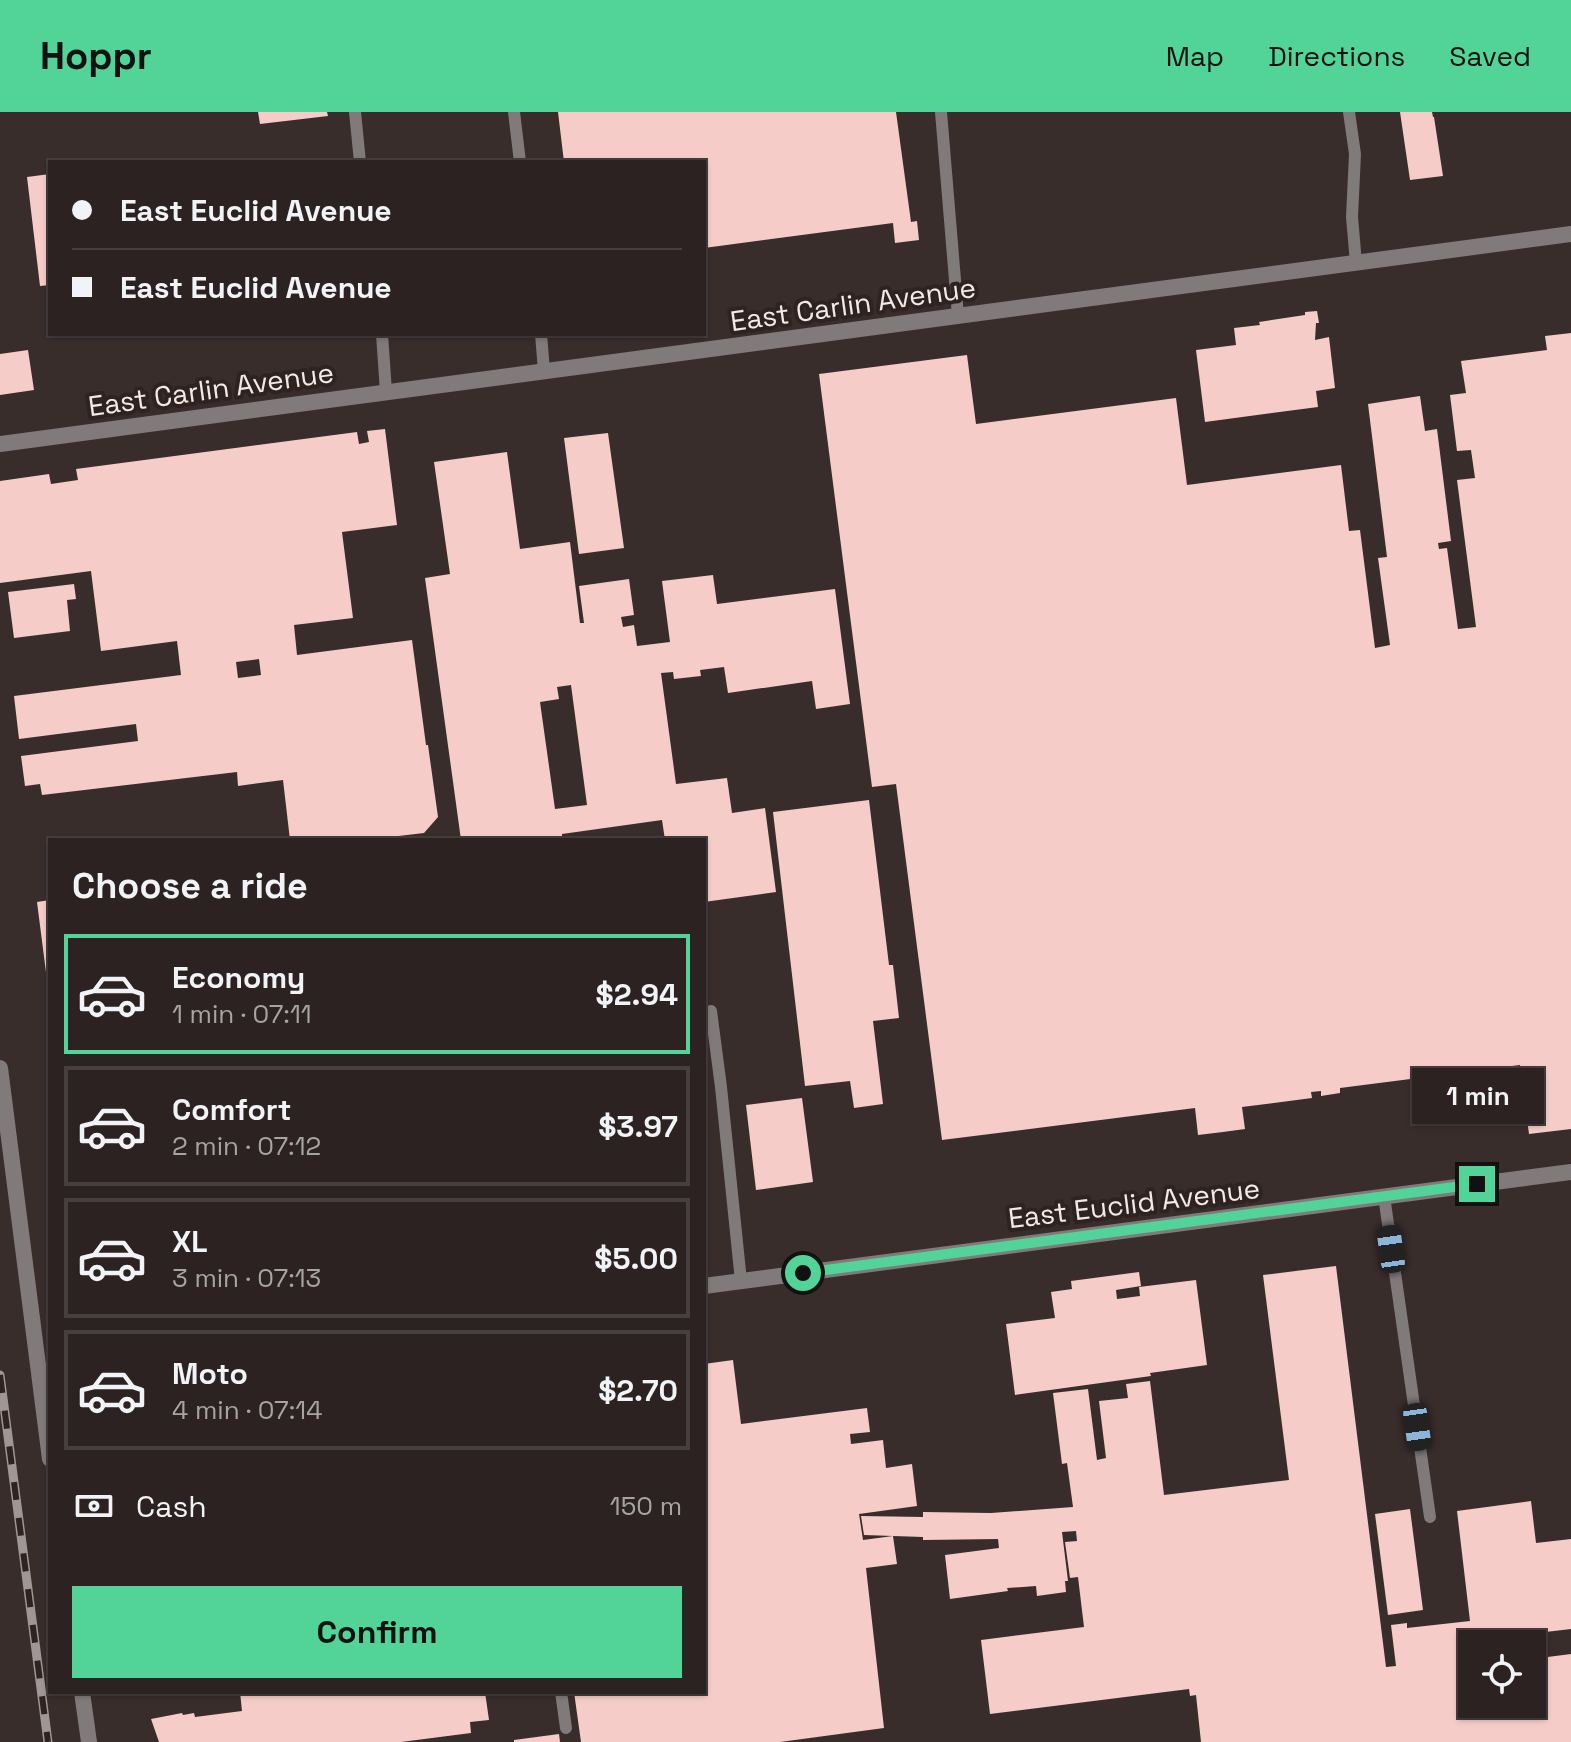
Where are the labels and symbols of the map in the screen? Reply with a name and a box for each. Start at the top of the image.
street label: East Carlin Avenue [728,269,978,339]
street label: East Carlin Avenue [86,354,336,424]
callout: 1 min [1411,1068,1543,1124]
route end [1459,1166,1495,1202]
street label: East Euclid Avenue [1006,1170,1262,1236]
car [1376,1224,1406,1274]
route start [785,1255,821,1291]
car [1402,1402,1432,1452]

